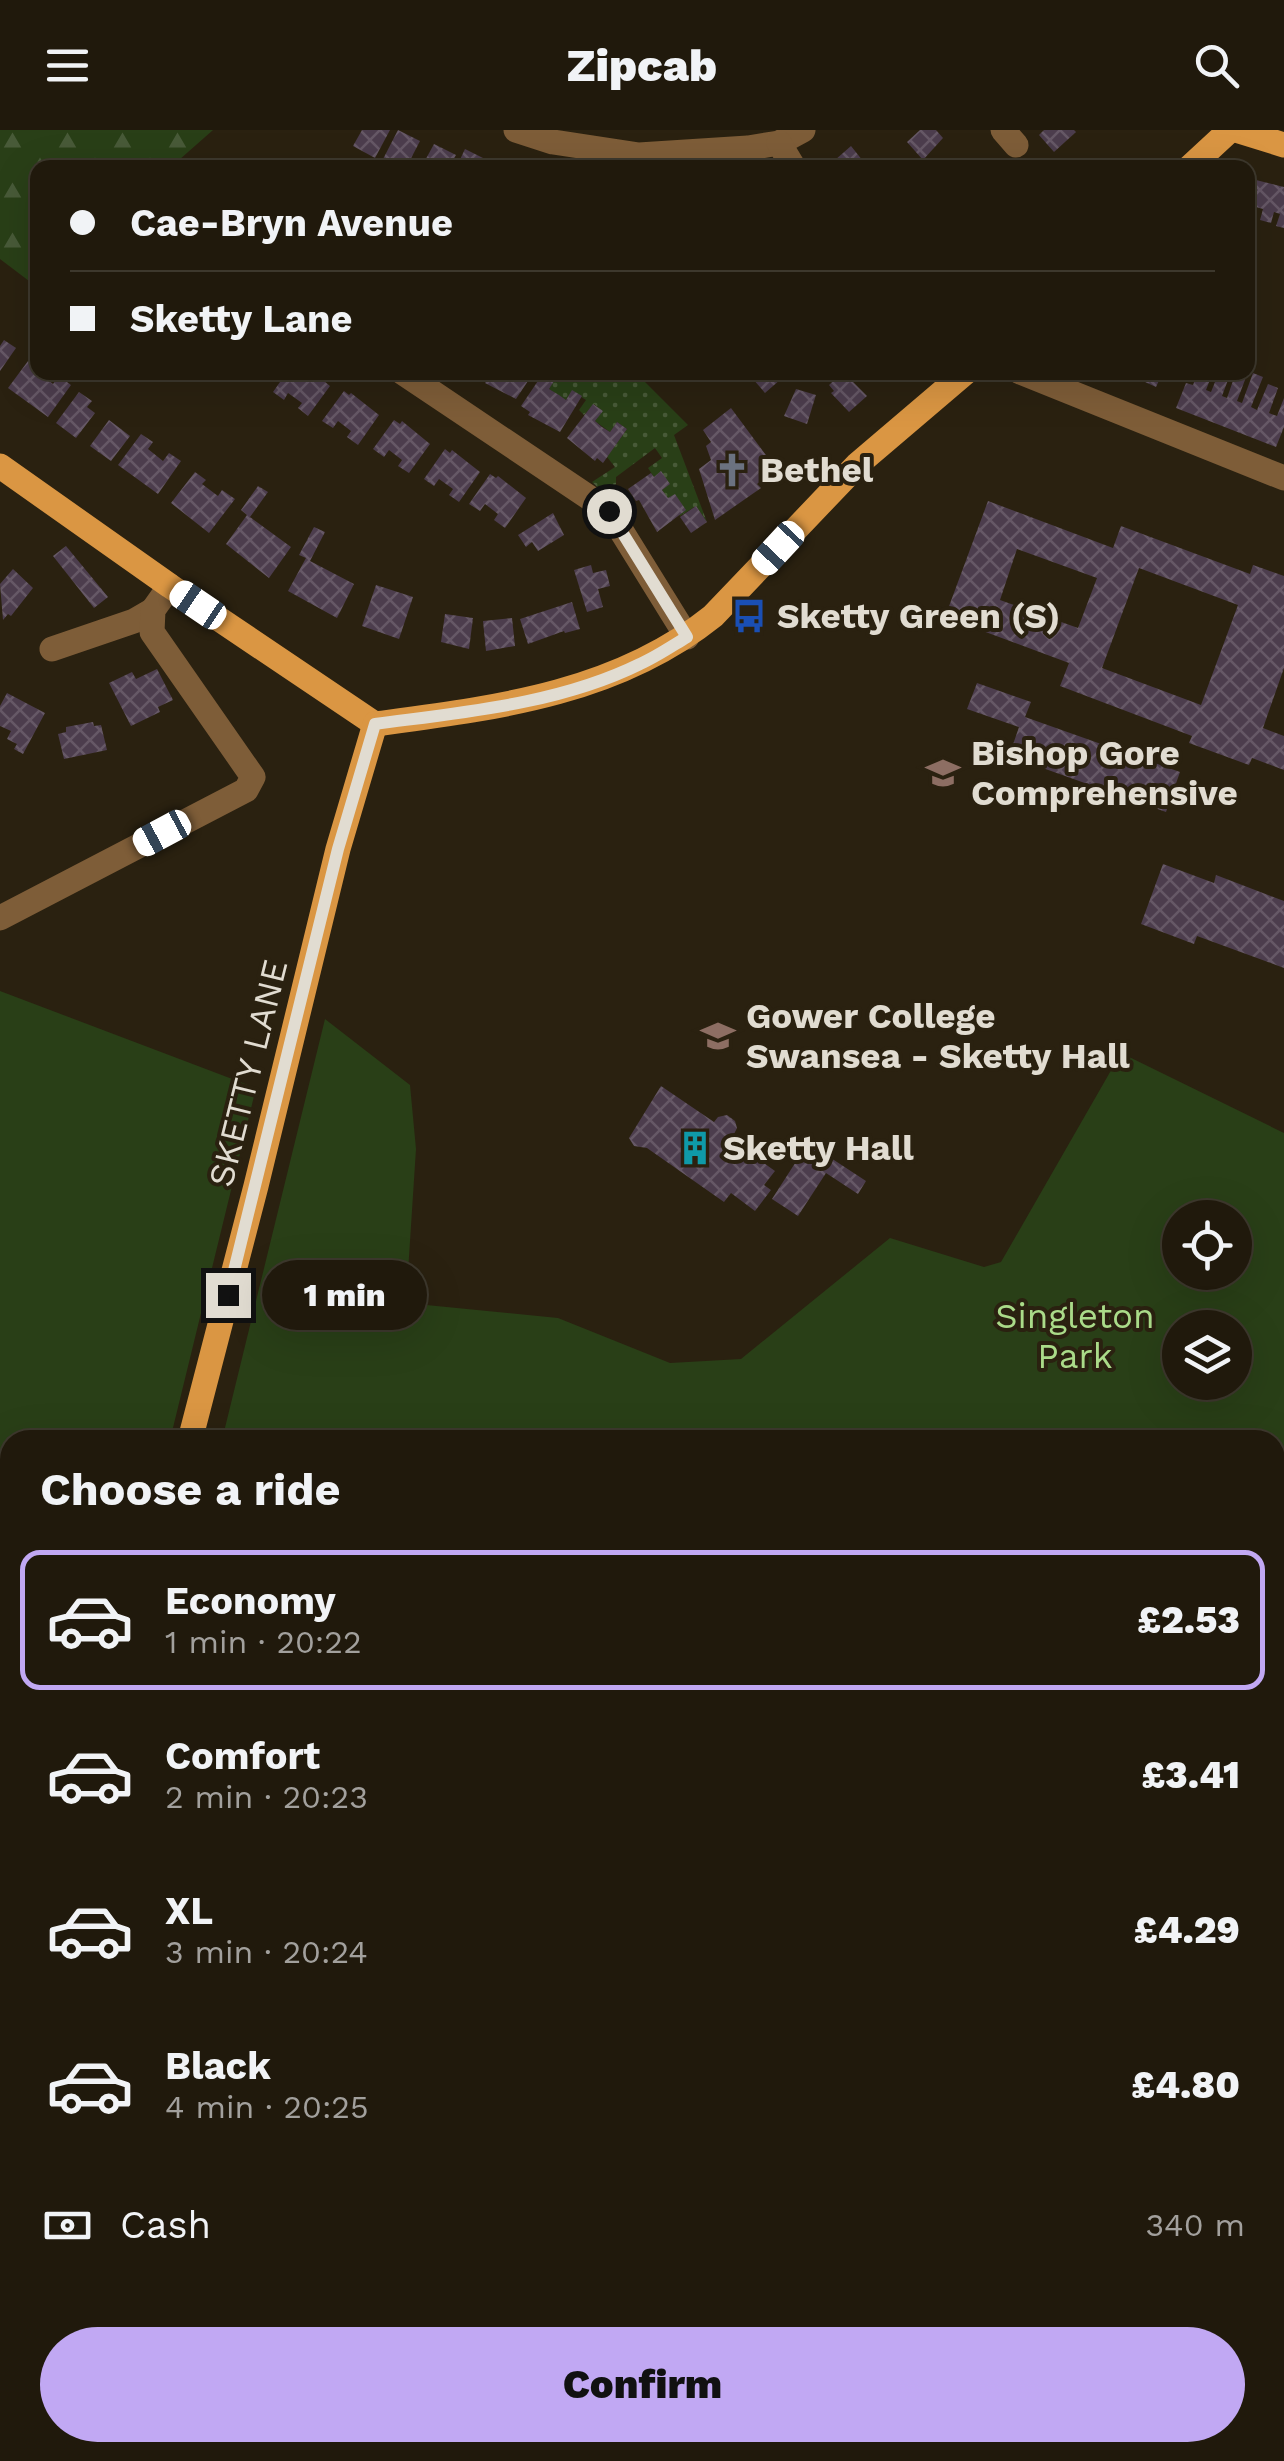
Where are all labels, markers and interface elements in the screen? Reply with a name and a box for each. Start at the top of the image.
icon: menu [40,38,95,93]
icon: search [1189,38,1244,93]
text: Zipcab [567,39,717,92]
text: Cae-Bryn Avenue [130,201,453,245]
text: Sketty Lane [130,297,353,341]
place label: Bethel [760,449,874,491]
church icon: Bethel [713,451,751,489]
route start [587,489,632,534]
car [747,516,809,580]
car [165,576,231,634]
place label: Sketty Green (S) [777,595,1060,637]
bus stop icon: Sketty Green (S) [730,597,768,635]
place label: Bishop Gore Comprehensive [971,732,1238,814]
school or university icon: Bishop Gore Comprehensive [924,754,962,792]
car [128,806,196,860]
street label: SKETTY LANE [199,955,297,1191]
place label: Gower College Swansea - Sketty Hall [746,995,1130,1077]
school or university icon: Gower College Swansea - Sketty Hall [699,1017,737,1055]
place label: Sketty Hall [723,1127,914,1169]
building icon: Sketty Hall [676,1129,714,1167]
map controls [1162,1200,1252,1400]
button: locate [1162,1200,1252,1290]
callout: 1 min [263,1260,428,1330]
route end [206,1273,251,1318]
text: 1 min [303,1276,386,1314]
park label: Singleton Park [995,1295,1155,1377]
button: layers [1162,1310,1252,1400]
text: Choose a ride [40,1463,340,1516]
icon: car [45,1575,135,1665]
text: Economy [165,1579,336,1623]
text: £2.53 [1137,1598,1240,1642]
text: 1 min · 20:22 [165,1623,362,1661]
icon: car [45,1730,135,1820]
text: Comfort [165,1734,320,1778]
text: £3.41 [1141,1753,1240,1797]
text: 2 min · 20:23 [165,1778,368,1816]
icon: car [45,1885,135,1975]
text: XL [165,1889,213,1933]
text: £4.29 [1134,1908,1240,1952]
text: 3 min · 20:24 [165,1933,368,1971]
icon: car [45,2040,135,2130]
text: Black [165,2044,271,2088]
text: £4.80 [1131,2063,1240,2107]
text: 4 min · 20:25 [165,2088,369,2126]
icon: cash [40,2198,95,2253]
text: Cash [120,2203,211,2247]
text: 340 m [1145,2206,1245,2244]
button: Confirm [40,2327,1245,2442]

